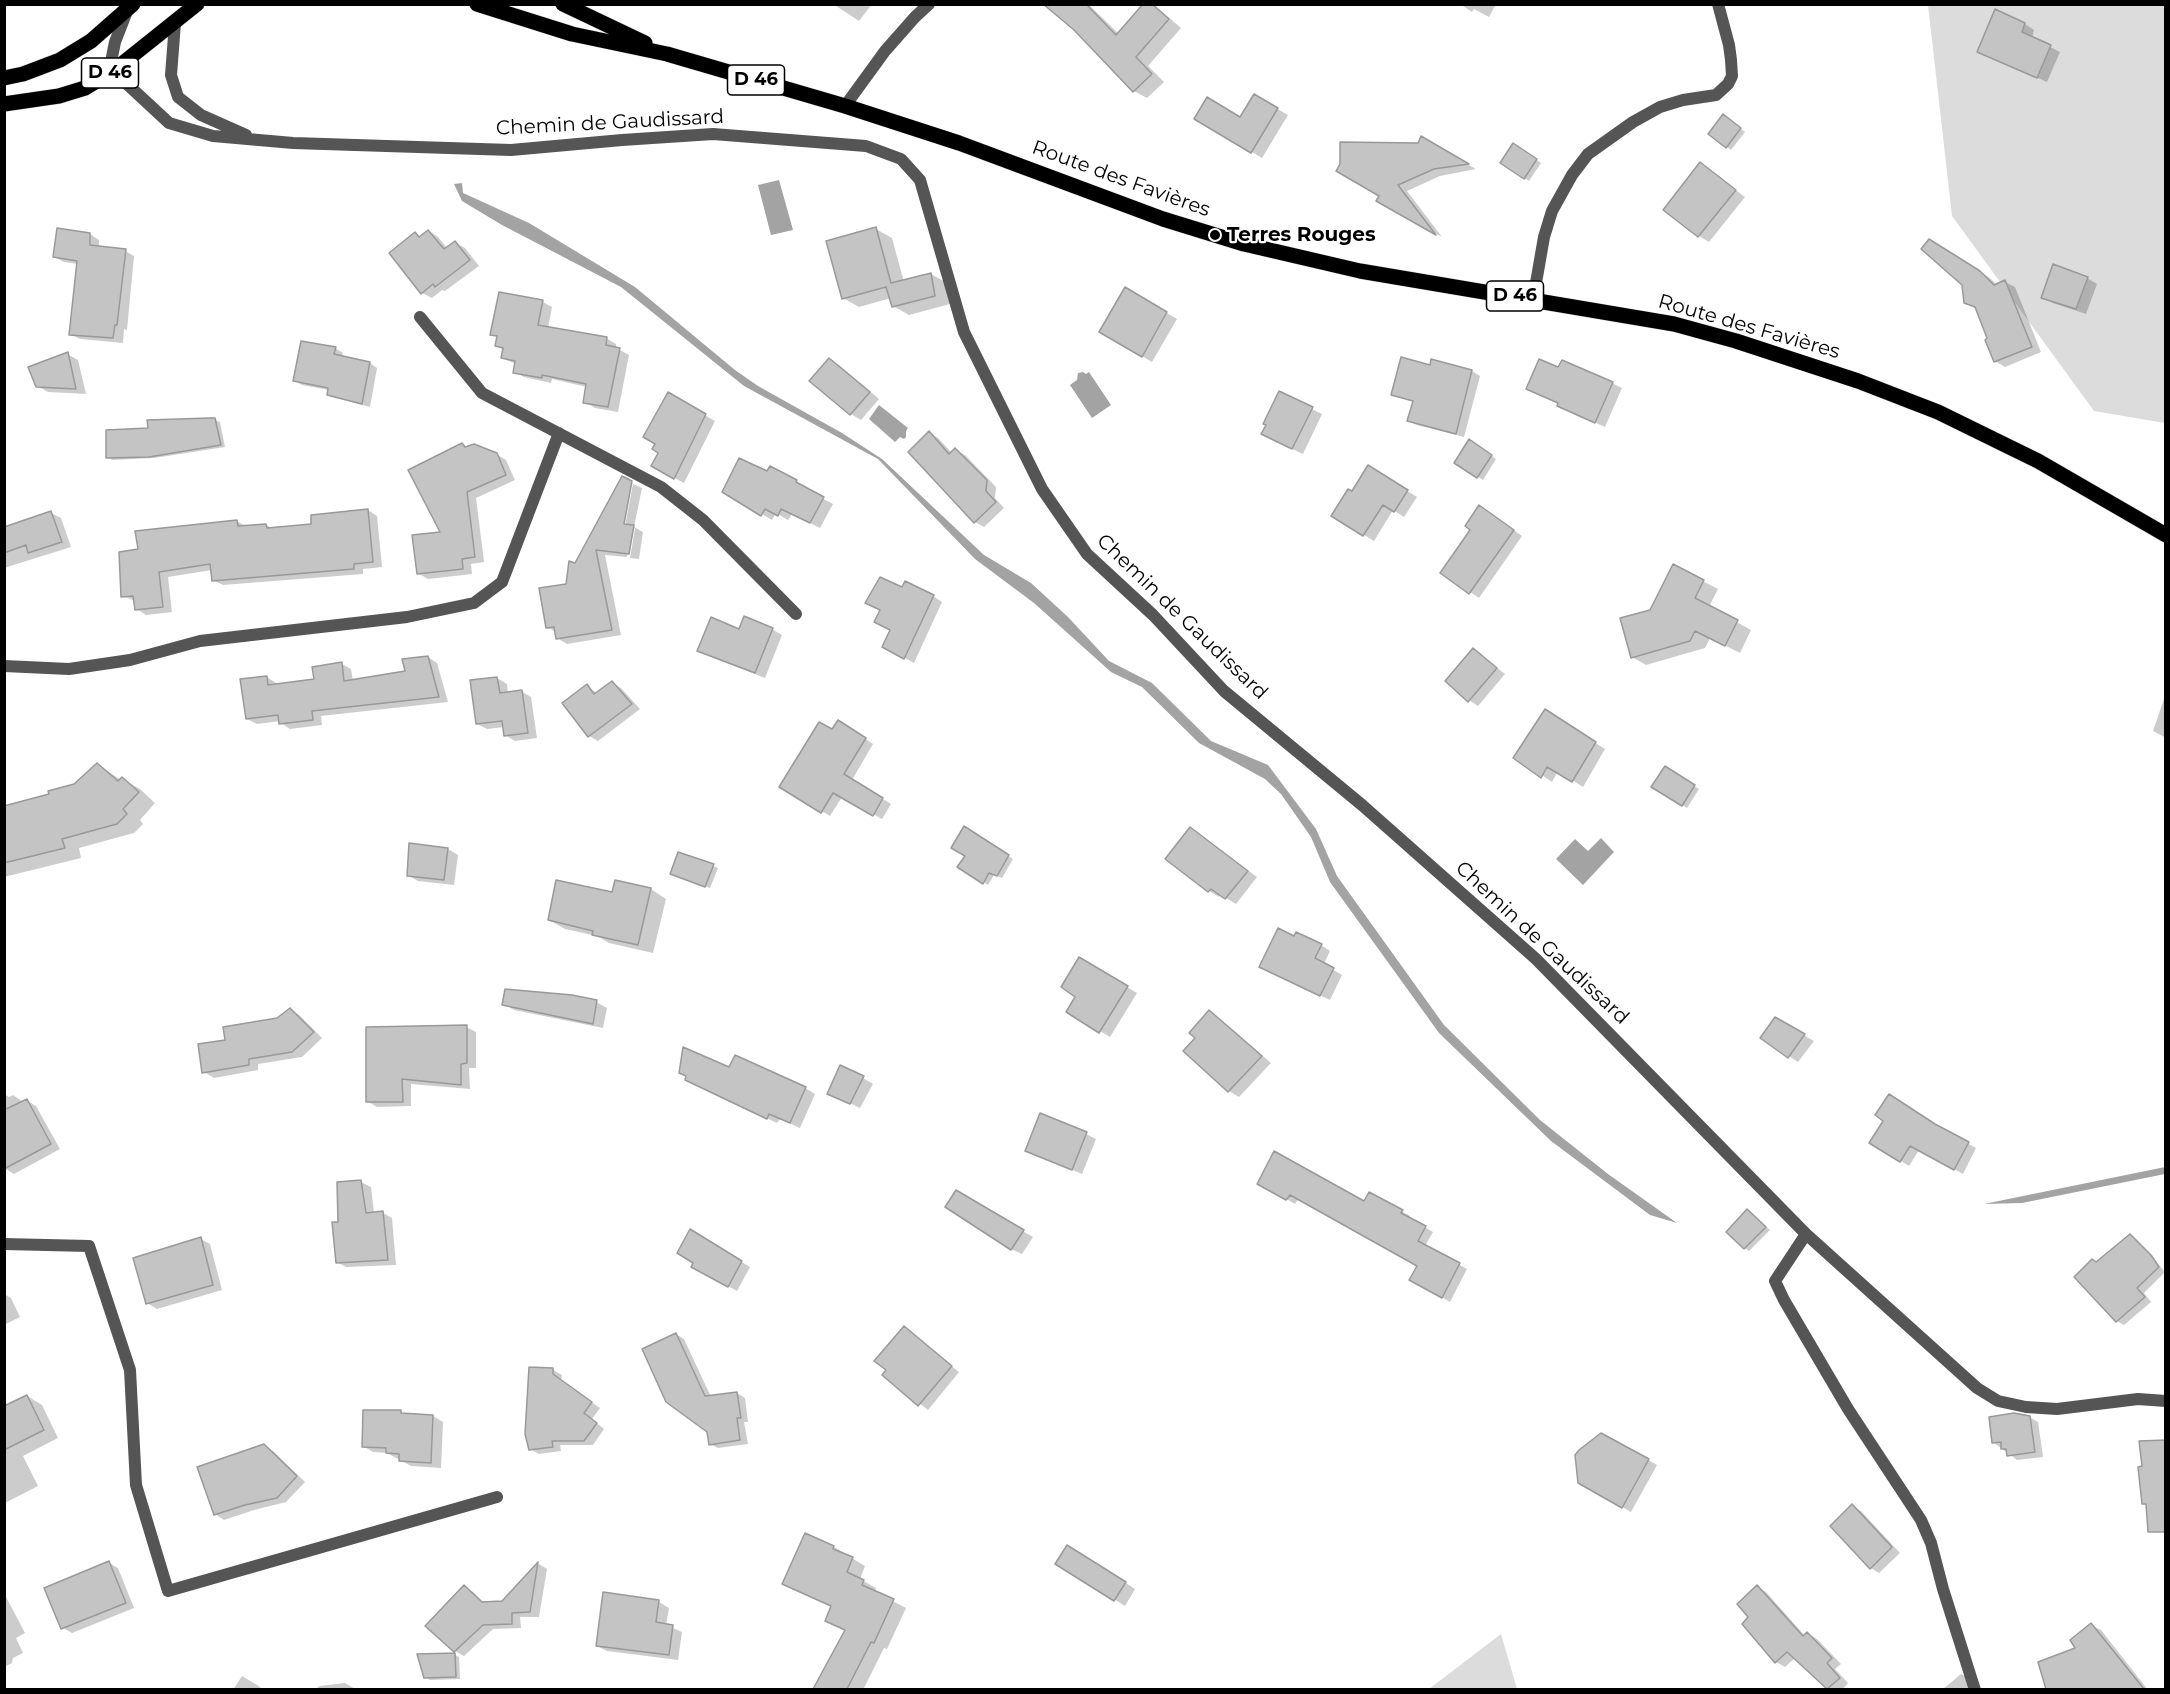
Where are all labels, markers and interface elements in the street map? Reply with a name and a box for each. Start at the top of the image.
road number: D 46 [82,58,138,88]
road number: D 46 [728,65,784,95]
street label: Chemin de Gaudissard [495,105,725,141]
street label: Route des Favières [1029,136,1213,222]
place label: Terres Rouges [1227,223,1376,247]
marker: Terres Rouges [1208,228,1222,242]
road number: D 46 [1486,281,1544,311]
street label: Route des Favières [1655,290,1843,364]
street label: Chemin de Gaudissard [1092,529,1272,705]
street label: Chemin de Gaudissard [1450,856,1634,1030]

